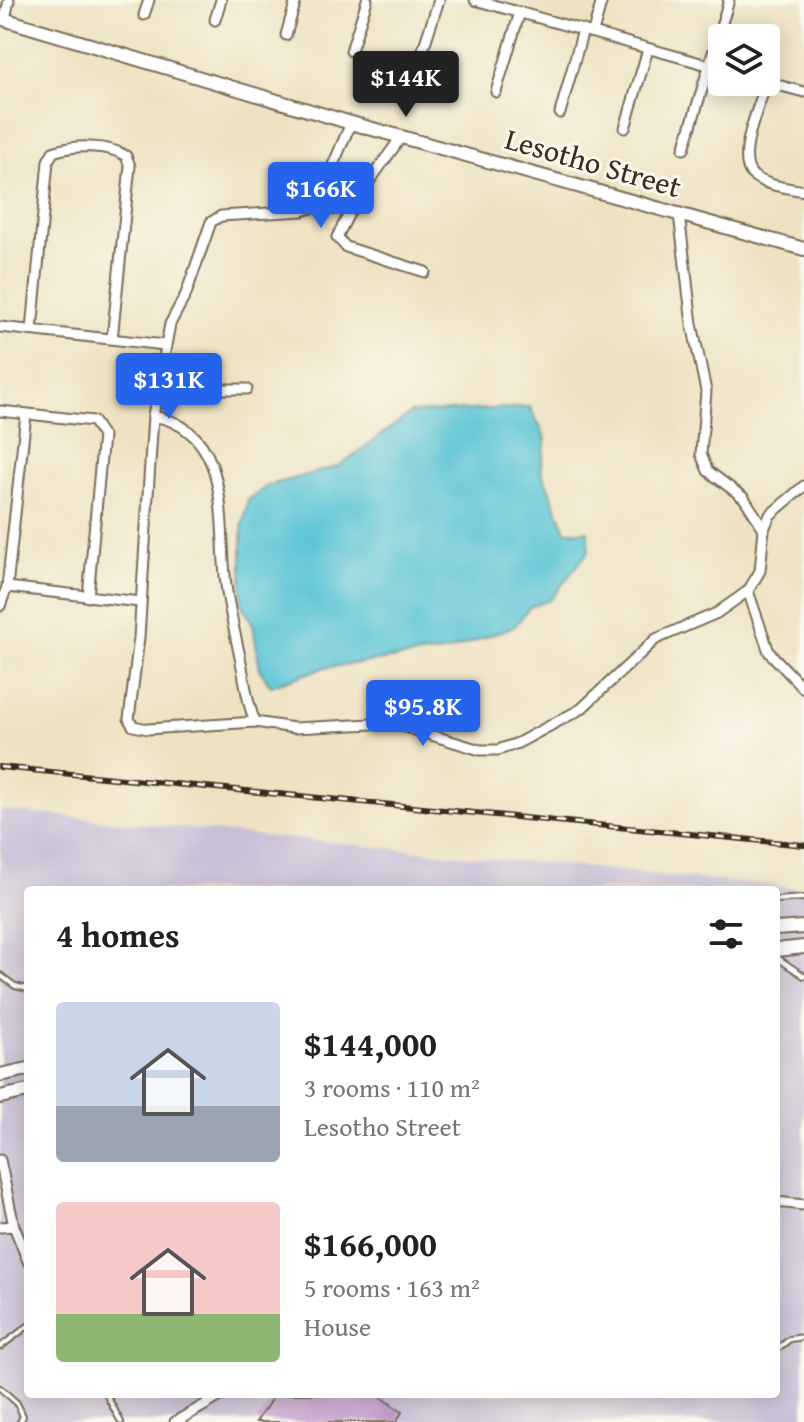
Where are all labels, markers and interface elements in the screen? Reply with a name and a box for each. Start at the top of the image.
map controls [708,24,780,96]
button: layers [708,24,780,96]
pin: $144K [350,51,462,119]
text: $144K [371,57,441,96]
street label: Lesotho Street [500,116,687,208]
pin: $166K [265,162,377,230]
text: $166K [286,168,356,207]
pin: $131K [113,353,225,421]
text: $131K [134,359,204,398]
pin: $95.8K [358,680,488,748]
text: $95.8K [384,686,462,725]
text: 4 homes [56,910,180,959]
icon: filters [704,912,748,956]
text: $144,000 [304,1019,437,1068]
icon: home [120,1034,216,1130]
text: 3 rooms · 110 m² [304,1068,480,1107]
text: Lesotho Street [304,1107,461,1146]
text: $166,000 [304,1219,437,1268]
icon: home [120,1234,216,1330]
text: 5 rooms · 163 m² [304,1268,480,1307]
text: House [304,1307,371,1346]

